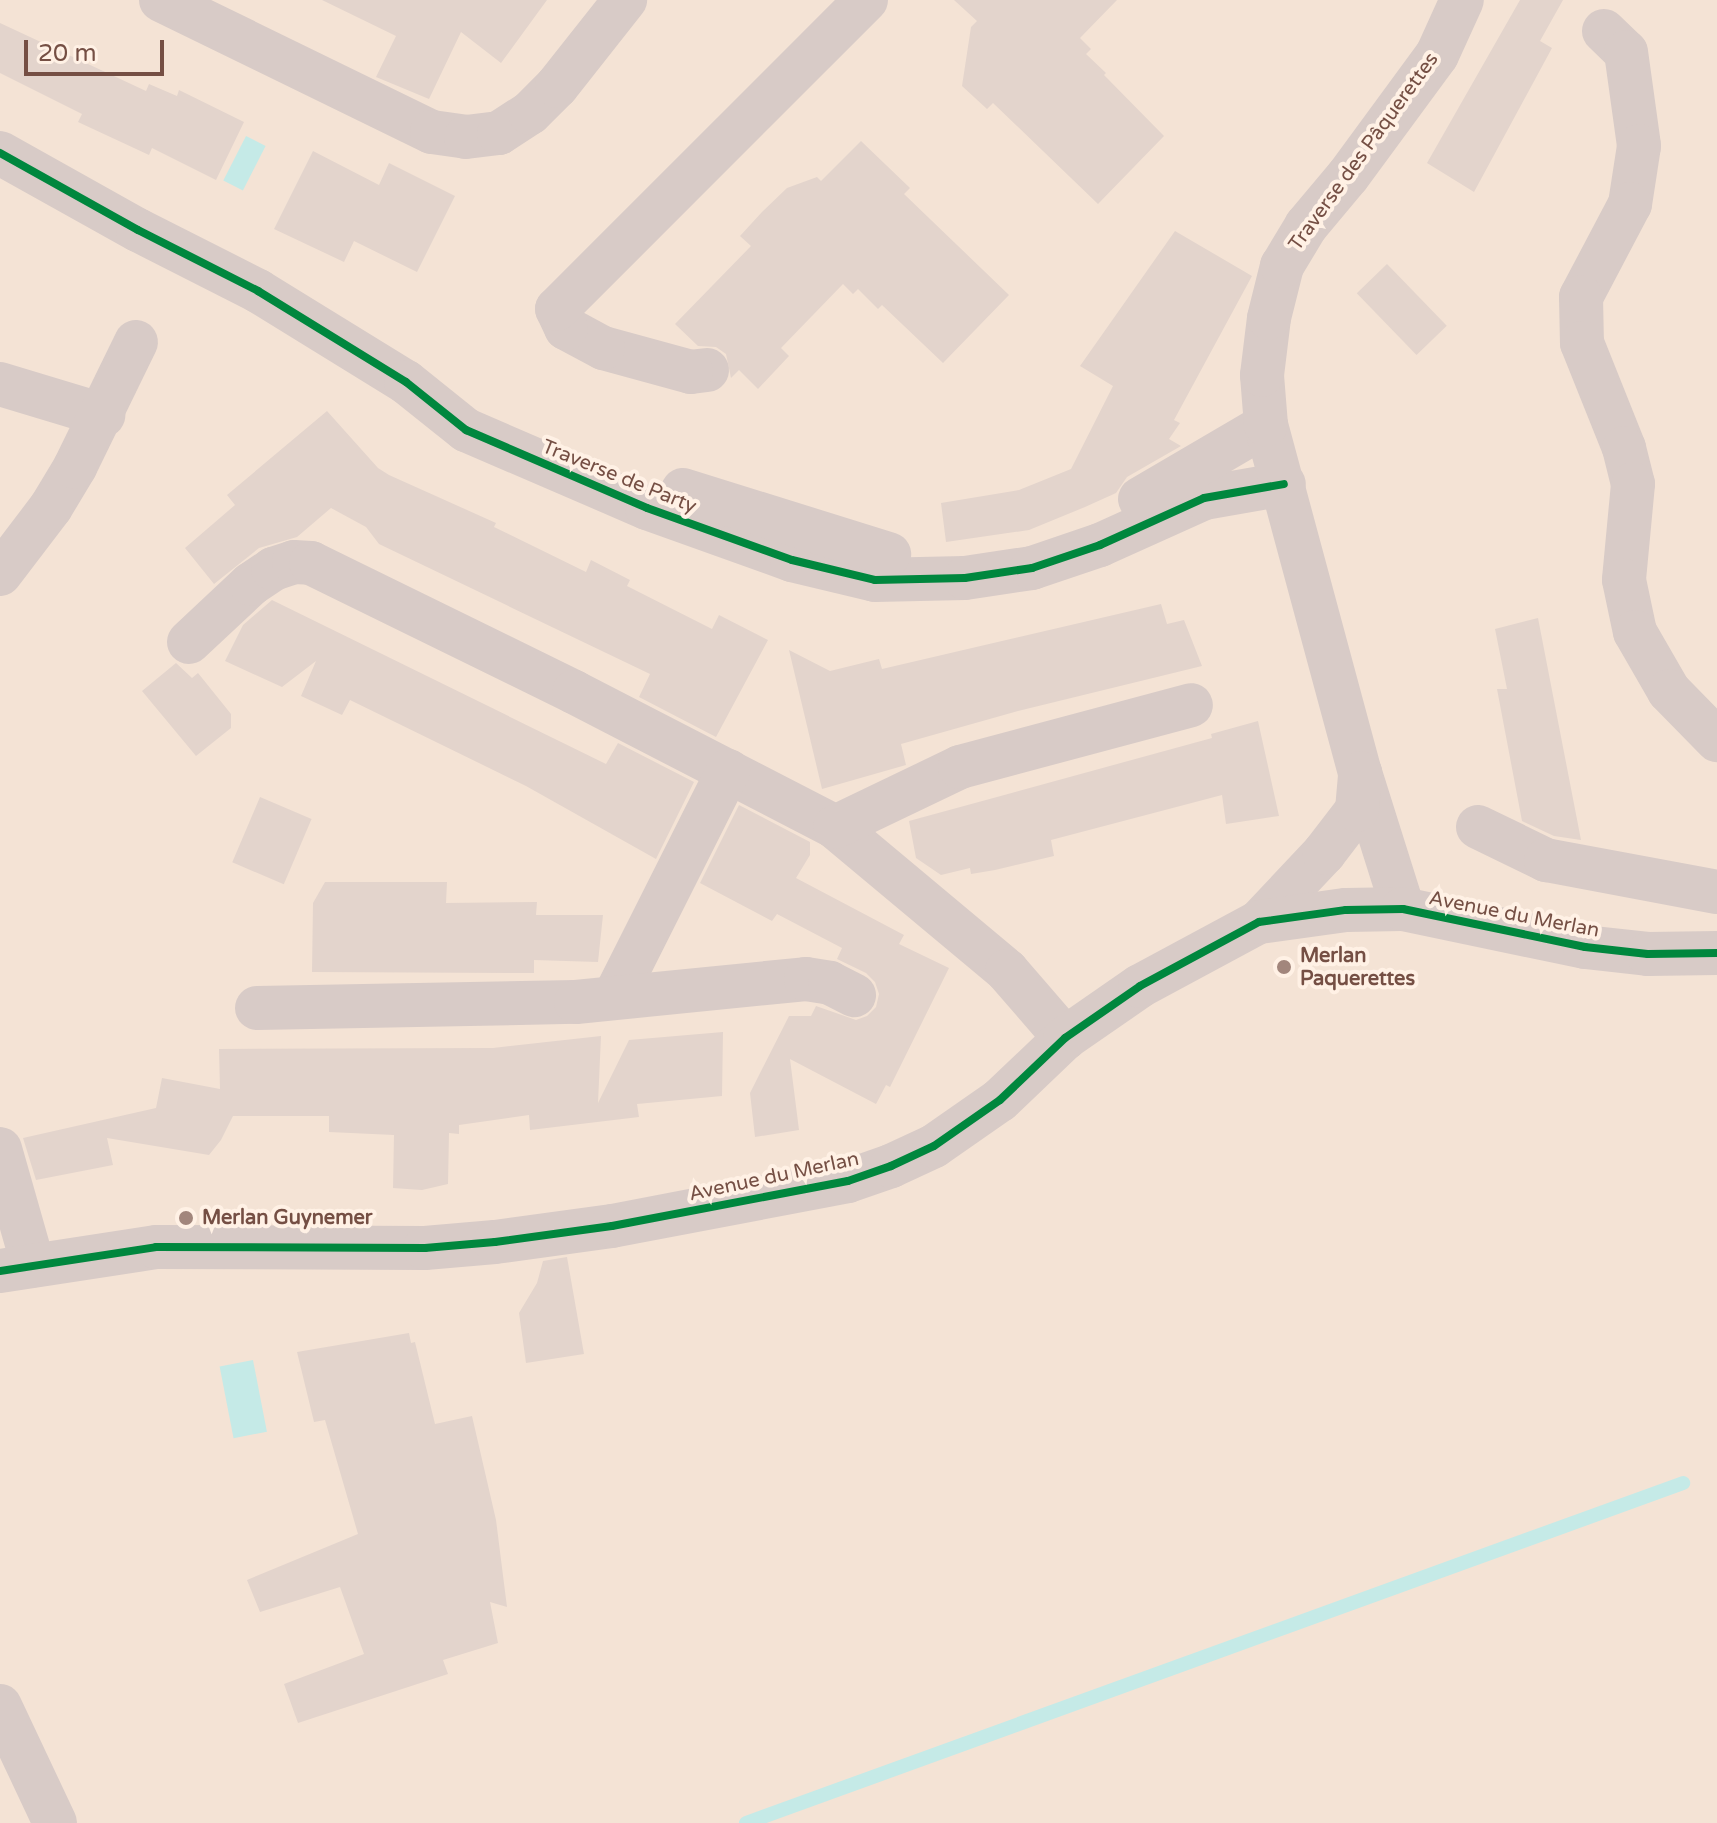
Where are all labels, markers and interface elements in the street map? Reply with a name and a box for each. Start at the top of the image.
scale bar [28,24,168,74]
text: 20 m [38,39,96,68]
street label: Traverse des Pâquerettes [1284,48,1444,256]
street label: Traverse de Party [538,435,700,519]
street label: Avenue du Merlan [1427,887,1601,943]
place label: Merlan Paquerettes [1300,944,1415,991]
marker: Merlan Paquerettes [1275,958,1293,976]
street label: Avenue du Merlan [687,1147,861,1207]
place label: Merlan Guynemer [202,1206,373,1230]
marker: Merlan Guynemer [177,1209,195,1227]

